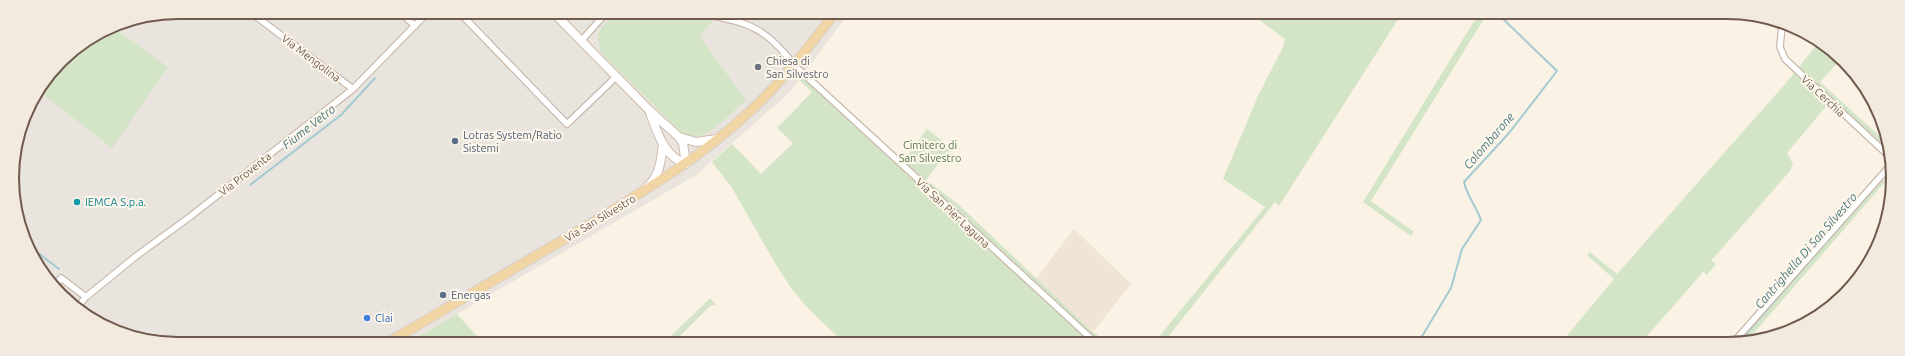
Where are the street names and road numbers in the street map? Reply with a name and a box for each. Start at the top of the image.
street label: Via Mengolina [279,32,343,84]
street label: Via Cerchia [1799,73,1847,119]
street label: Via Proventa [216,150,274,198]
street label: Via San Pier Laguna [914,176,992,250]
street label: Via San Silvestro [562,192,638,244]

